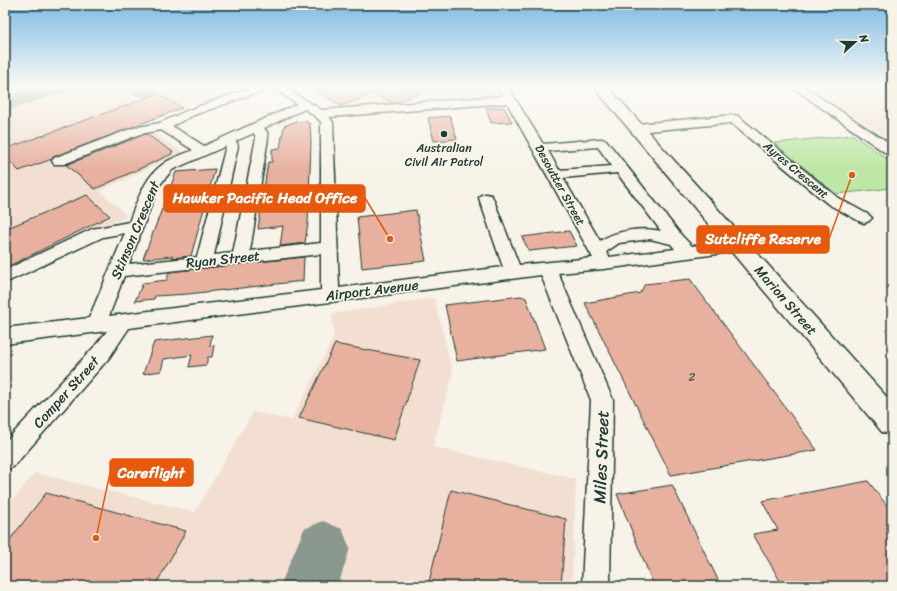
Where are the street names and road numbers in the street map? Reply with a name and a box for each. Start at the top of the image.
street label: Ayres Crescent [757,135,834,204]
street label: Desoutter Street [529,140,591,230]
street label: Stinson Crescent [103,176,168,283]
street label: Ryan Street [185,243,261,276]
street label: Marion Street [748,259,824,341]
street label: Airport Avenue [323,272,420,309]
street label: Comper Street [27,349,107,434]
street label: Miles Street [584,409,618,504]

